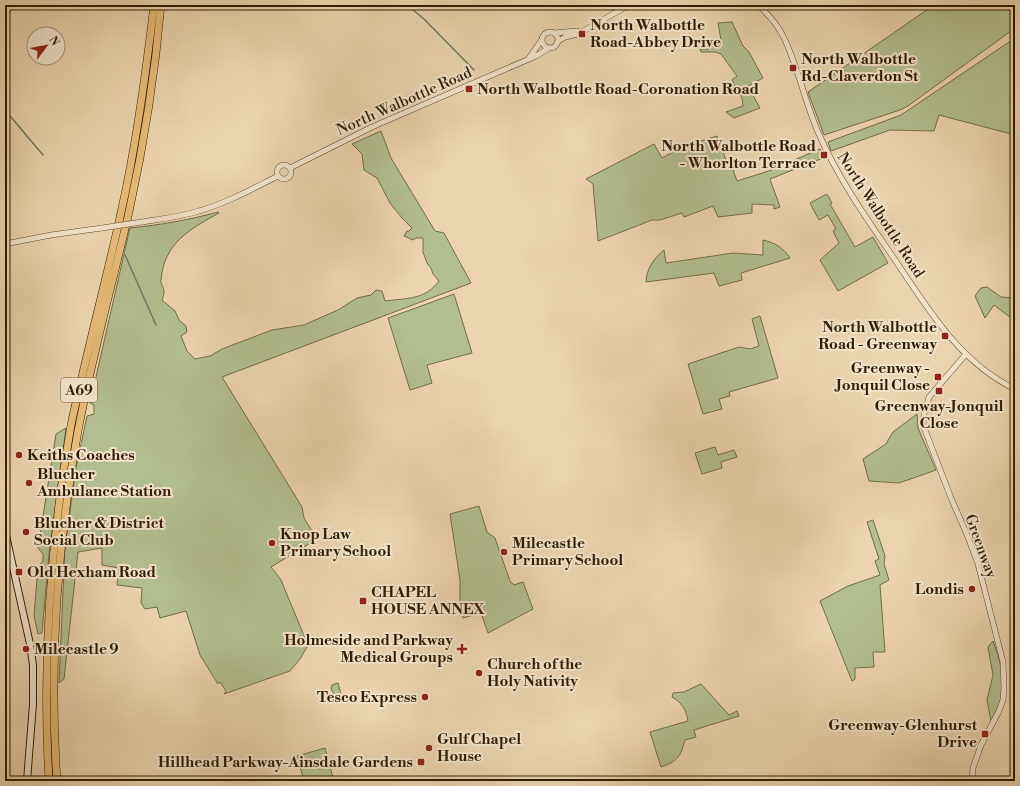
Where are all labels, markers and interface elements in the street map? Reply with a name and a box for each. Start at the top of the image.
place label: North Walbottle Road-Abbey Drive [590,16,721,52]
north arrow [26,26,66,66]
marker: North Walbottle Road-Abbey Drive [577,29,587,39]
text: N [45,34,62,49]
place label: North Walbottle Rd-Claverdon St [801,50,919,86]
street label: North Walbottle Road [334,63,475,140]
marker: North Walbottle Rd-Claverdon St [788,63,798,73]
place label: North Walbottle Road-Coronation Road [477,80,760,99]
marker: North Walbottle Road-Coronation Road [464,84,474,94]
place label: North Walbottle Road - Whorlton Terrace [661,137,817,173]
street label: North Walbottle Road [833,149,929,282]
marker: North Walbottle Road - Whorlton Terrace [819,150,829,160]
place label: North Walbottle Road - Greenway [818,318,937,354]
marker: North Walbottle Road - Greenway [940,331,950,341]
place label: Greenway - Jonquil Close [834,359,930,395]
marker: Greenway - Jonquil Close [933,372,943,382]
road number: A69 [61,378,97,402]
marker: Greenway-Jonquil Close [934,386,944,396]
place label: Greenway-Jonquil Close [875,397,1004,433]
place label: Keiths Coaches [27,446,135,465]
marker: Keiths Coaches [14,450,24,460]
place label: Blucher Ambulance Station [36,465,172,501]
marker: Blucher Ambulance Station [24,478,34,488]
street label: Greenway [960,512,1001,581]
place label: Blucher & District Social Club [34,514,164,550]
place label: Knop Law Primary School [280,525,391,561]
marker: Blucher & District Social Club [21,527,31,537]
place label: Milecastle Primary School [512,534,623,570]
marker: Knop Law Primary School [267,538,277,548]
marker: Milecastle Primary School [499,547,509,557]
place label: Old Hexham Road [27,563,157,582]
marker: Old Hexham Road [14,567,24,577]
place label: Londis [915,580,964,599]
place label: CHAPEL HOUSE ANNEX [371,583,486,619]
marker: Londis [967,584,977,594]
marker: CHAPEL HOUSE ANNEX [358,596,368,606]
place label: Holmeside and Parkway Medical Groups [284,631,453,667]
place label: Milecastle 9 [34,640,119,659]
marker: Holmeside and Parkway Medical Groups [456,643,468,655]
marker: Milecastle 9 [21,644,31,654]
place label: Church of the Holy Nativity [487,655,582,691]
marker: Church of the Holy Nativity [474,668,484,678]
place label: Tesco Express [317,688,417,707]
marker: Tesco Express [420,692,430,702]
place label: Greenway-Glenhurst Drive [828,716,978,752]
marker: Greenway-Glenhurst Drive [980,729,990,739]
place label: Gulf Chapel House [437,730,521,766]
marker: Gulf Chapel House [424,743,434,753]
place label: Hillhead Parkway-Ainsdale Gardens [158,753,413,772]
marker: Hillhead Parkway-Ainsdale Gardens [416,757,426,767]

